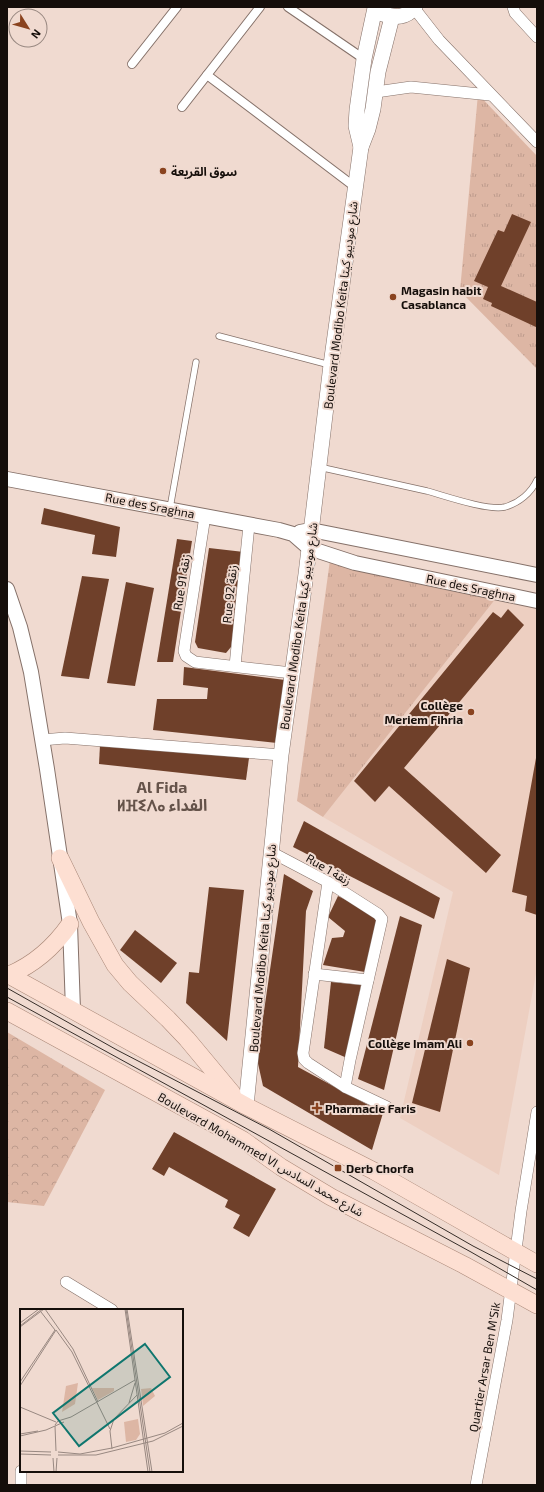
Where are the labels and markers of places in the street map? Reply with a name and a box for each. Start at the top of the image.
place label: سوق القريعة [171,164,237,179]
marker: سوق القريعة [158,166,168,176]
place label: Magasin habit Casablanca [401,283,482,311]
marker: Magasin habit Casablanca [388,292,398,302]
place label: Collège Meriem Fihria [384,698,463,726]
marker: Collège Meriem Fihria [466,707,476,717]
place label: Collège Imam Ali [368,1036,462,1050]
marker: Collège Imam Ali [465,1038,475,1048]
place label: Pharmacie Faris [325,1101,416,1115]
marker: Pharmacie Faris [312,1103,322,1113]
place label: Derb Chorfa [346,1161,414,1175]
marker: Derb Chorfa [333,1163,343,1173]

